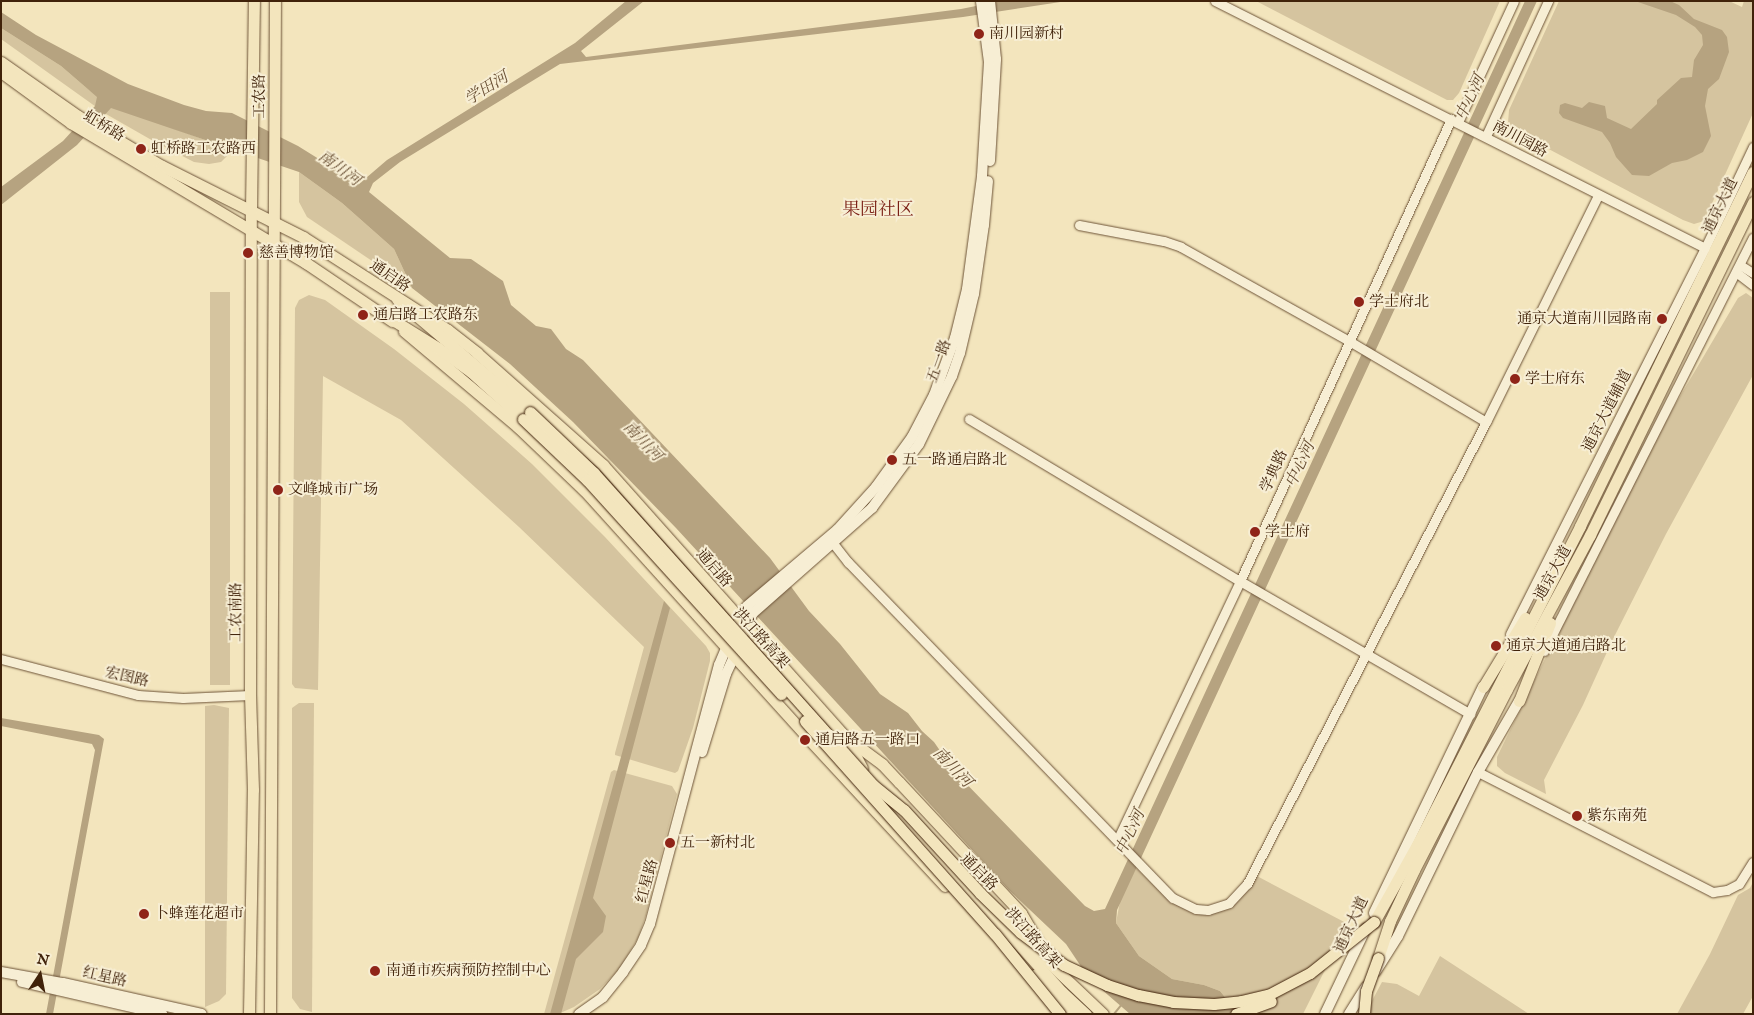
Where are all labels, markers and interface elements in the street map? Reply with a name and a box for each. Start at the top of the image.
place label: 南川园新村 [989,25,1064,43]
marker: 南川园新村 [973,28,985,40]
water label: 学田河 [462,68,512,110]
water label: 中心河 [1452,72,1490,124]
street label: 工农路 [251,74,269,118]
street label: 虹桥路 [80,107,128,145]
street label: 南川园路 [1489,117,1551,161]
place label: 虹桥路工农路西 [151,140,256,158]
marker: 虹桥路工农路西 [135,143,147,155]
water label: 南川河 [314,147,364,191]
street label: 通京大道 [1699,175,1741,237]
district label: 果园社区 [842,200,914,222]
place label: 慈善博物馆 [259,244,334,262]
marker: 慈善博物馆 [241,246,255,260]
street label: 通启路 [366,256,414,296]
place label: 学士府北 [1369,293,1429,311]
marker: 学士府北 [1353,296,1365,308]
place label: 通启路工农路东 [373,306,478,324]
marker: 通启路工农路东 [357,309,369,321]
place label: 通京大道南川园路南 [1517,310,1652,328]
marker: 通京大道南川园路南 [1656,313,1668,325]
street label: 五一路 [923,337,955,385]
street label: 通京大道辅道 [1579,367,1635,455]
place label: 学士府东 [1525,370,1585,388]
marker: 学士府东 [1509,373,1521,385]
water label: 南川河 [618,418,666,466]
water label: 中心河 [1282,439,1320,491]
street label: 学典路 [1257,447,1291,495]
place label: 五一路通启路北 [902,451,1007,469]
marker: 五一路通启路北 [886,454,898,466]
place label: 文峰城市广场 [288,481,378,499]
marker: 文峰城市广场 [272,484,284,496]
place label: 学士府 [1265,523,1310,541]
marker: 学士府 [1249,526,1261,538]
street label: 通京大道 [1531,542,1575,604]
street label: 通启路 [692,545,736,591]
street label: 工农南路 [227,582,245,642]
street label: 洪江路高架 [729,604,793,672]
place label: 通京大道通启路北 [1506,637,1626,655]
marker: 通京大道通启路北 [1490,640,1502,652]
street label: 宏图路 [103,663,151,691]
place label: 通启路五一路口 [815,731,920,749]
marker: 通启路五一路口 [799,734,811,746]
water label: 南川河 [928,744,976,792]
water label: 中心河 [1112,807,1150,859]
place label: 紫东南苑 [1587,807,1647,825]
marker: 紫东南苑 [1571,810,1583,822]
place label: 五一新村北 [680,834,755,852]
marker: 五一新村北 [664,837,676,849]
street label: 通启路 [957,850,1001,894]
street label: 红星路 [632,857,662,905]
street label: 通京大道 [1330,894,1372,956]
street label: 洪江路高架 [1001,904,1065,972]
place label: 卜蜂莲花超市 [154,905,244,923]
marker: 卜蜂莲花超市 [138,908,150,920]
north arrow [15,950,65,1000]
text: N [35,950,51,970]
place label: 南通市疾病预防控制中心 [386,962,551,980]
street label: 红星路 [81,963,129,991]
marker: 南通市疾病预防控制中心 [368,964,382,978]

